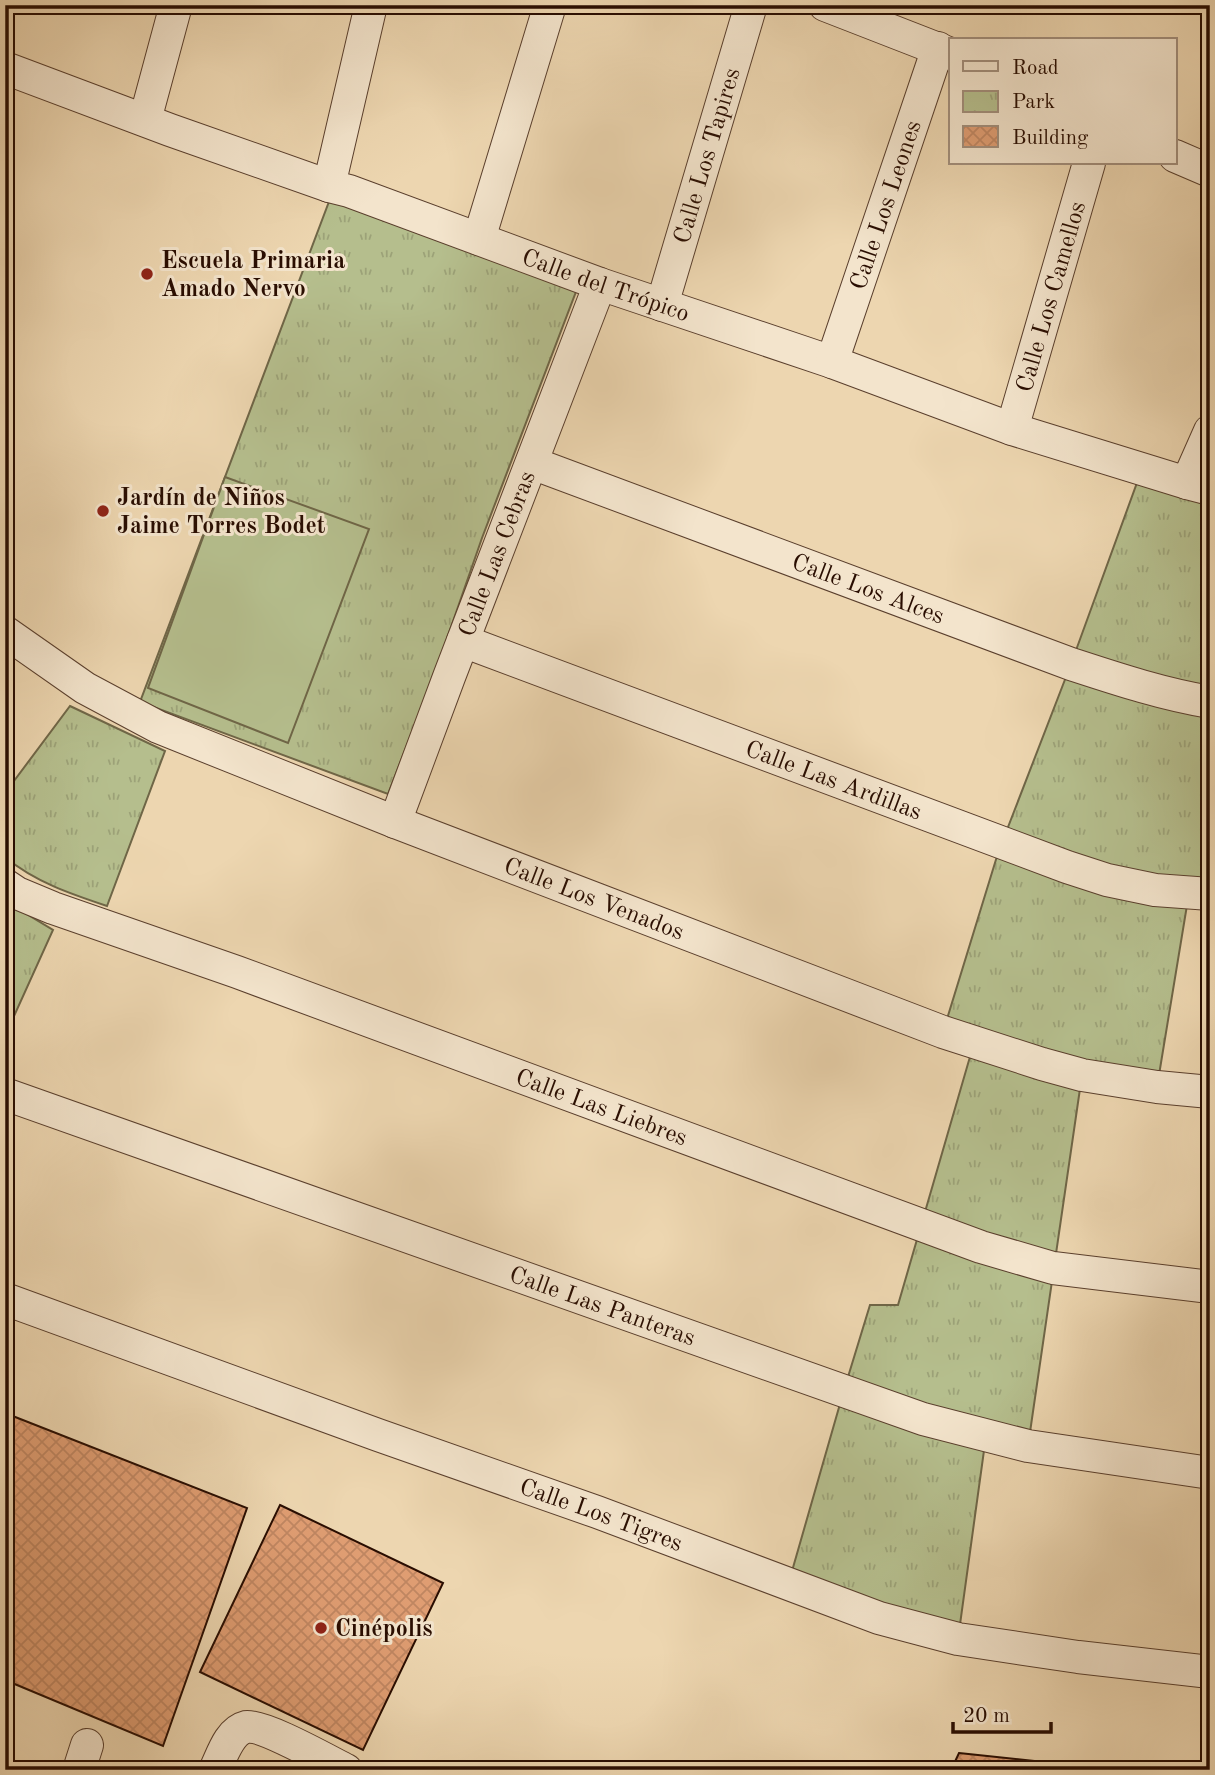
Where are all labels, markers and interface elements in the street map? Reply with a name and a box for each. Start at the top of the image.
legend [949,38,1176,164]
text: Road [1012,58,1059,79]
street label: Calle Los Tapires [671,65,746,247]
text: Park [1012,92,1055,113]
street label: Calle Los Leones [847,118,927,293]
text: Building [1012,128,1089,149]
street label: Calle Los Camellos [1013,199,1091,395]
street label: Calle del Trópico [518,246,692,327]
place label: Escuela Primaria Amado Nervo [161,250,345,302]
marker: Escuela Primaria Amado Nervo [139,266,155,282]
street label: Calle Las Cebras [456,468,541,640]
place label: Jardín de Niños Jaime Torres Bodet [117,487,326,539]
marker: Jardín de Niños Jaime Torres Bodet [95,503,111,519]
street label: Calle Los Alces [788,551,947,630]
street label: Calle Las Ardillas [742,738,925,826]
street label: Calle Los Venados [500,855,687,946]
street label: Calle Las Liebres [512,1066,690,1151]
street label: Calle Las Panteras [506,1264,698,1351]
street label: Calle Los Tigres [516,1476,685,1557]
place label: Cinépolis [335,1618,433,1642]
marker: Cinépolis [313,1620,329,1636]
scale bar [953,1691,1050,1735]
text: 20 m [963,1706,1010,1727]

